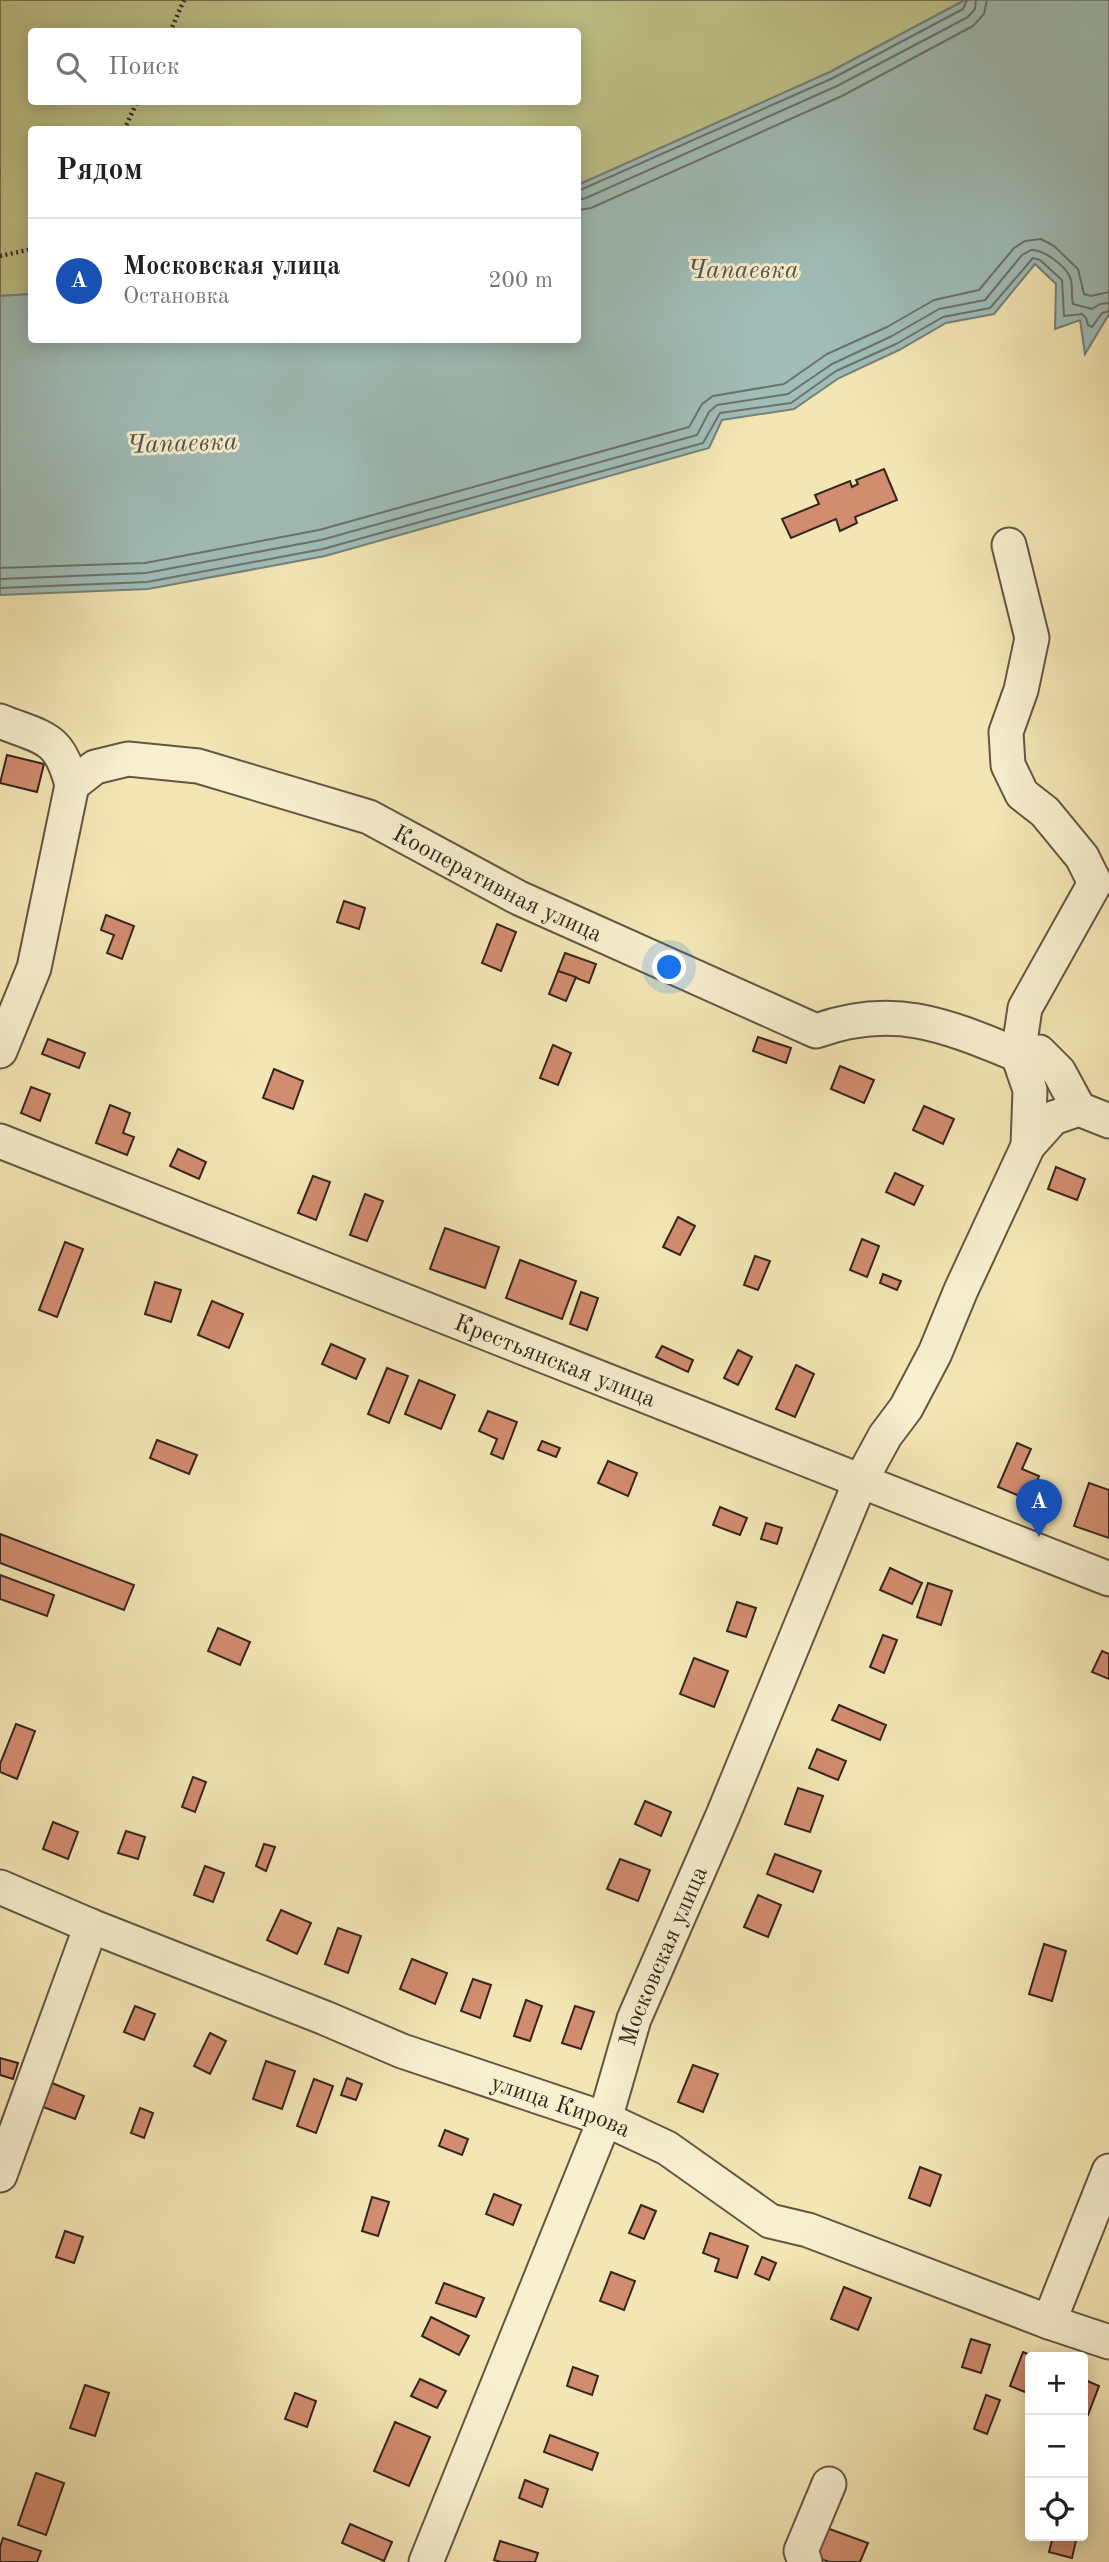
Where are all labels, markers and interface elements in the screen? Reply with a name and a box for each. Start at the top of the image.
search box [28,28,581,105]
icon: search [52,48,90,86]
text: Поиск [108,54,180,80]
text: Рядом [56,156,143,186]
text: Московская улица [123,254,340,280]
water label: Чапаевка [687,258,799,284]
text: A [70,269,88,292]
text: 200 m [488,269,553,292]
text: Остановка [123,285,229,308]
water label: Чапаевка [126,429,238,459]
street label: Кооперативная улица [388,822,605,948]
your location [652,950,686,984]
street label: Крестьянская улица [450,1312,659,1413]
pin: A [1016,1479,1062,1537]
street label: Московская улица [617,1863,713,2049]
street label: улица Кирова [487,2072,634,2143]
map controls [1025,2352,1088,2541]
button: + [1025,2352,1088,2415]
button: − [1025,2415,1088,2478]
button: locate [1025,2478,1088,2541]

